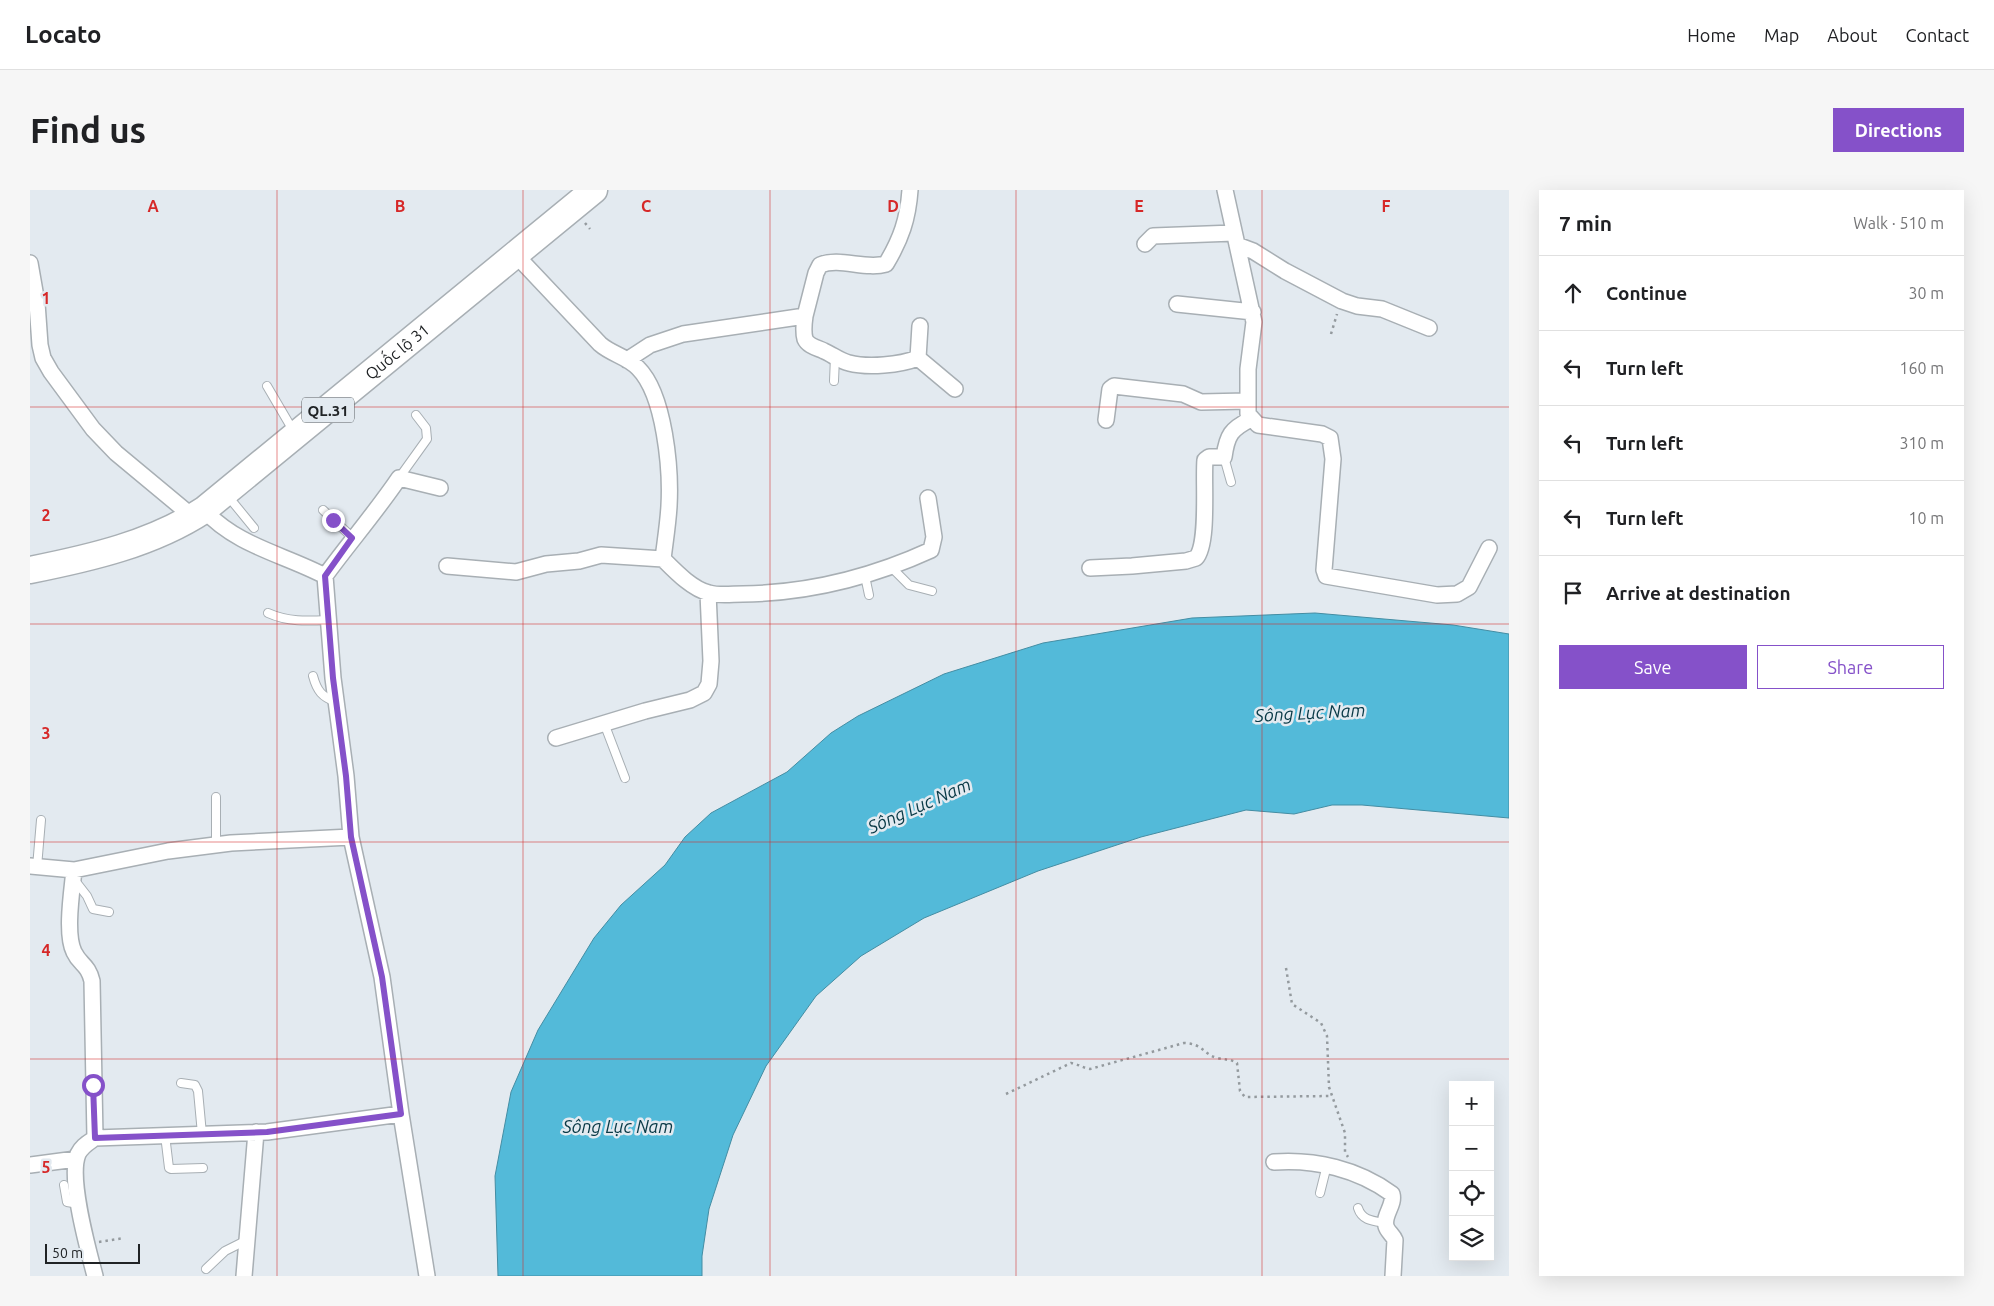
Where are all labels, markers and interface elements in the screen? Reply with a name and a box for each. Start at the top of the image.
text: Locato [25,21,101,48]
text: Home [1687,25,1736,45]
text: Map [1764,25,1799,45]
text: About [1827,25,1877,45]
text: Contact [1905,25,1969,45]
button: Directions [1833,108,1964,152]
text: Find us [30,110,146,150]
text: A [147,197,159,215]
text: B [395,197,405,215]
text: C [641,197,651,215]
text: D [887,197,899,215]
text: E [1134,197,1144,215]
text: F [1382,197,1391,215]
text: 7 min [1559,211,1612,235]
text: Walk · 510 m [1853,214,1944,232]
icon: ahead [1559,279,1587,307]
text: Continue [1606,282,1687,304]
text: 30 m [1908,284,1944,302]
text: 1 [41,289,51,307]
street label: Quốc lộ 31 [361,320,433,383]
icon: left [1559,354,1587,382]
text: Turn left [1606,357,1684,379]
text: 160 m [1899,359,1944,377]
road number: QL.31 [302,398,354,422]
icon: left [1559,429,1587,457]
text: Turn left [1606,432,1684,454]
text: 310 m [1899,434,1944,452]
icon: left [1559,504,1587,532]
text: 2 [41,506,51,524]
text: Turn left [1606,507,1684,529]
route end [322,509,345,532]
text: 10 m [1908,509,1944,527]
icon: arrive [1559,579,1587,607]
text: Arrive at destination [1606,582,1791,604]
button: Save [1559,645,1747,689]
button: Share [1757,645,1944,689]
water label: Sông Lục Nam [1253,699,1366,725]
text: 3 [41,724,51,742]
water label: Sông Lục Nam [863,773,974,837]
text: 4 [41,941,51,959]
route start [82,1074,105,1097]
map controls [1449,1081,1494,1261]
button: + [1449,1081,1494,1126]
water label: Sông Lục Nam [562,1116,673,1136]
button: − [1449,1126,1494,1171]
text: 5 [41,1158,51,1176]
button: locate [1449,1171,1494,1216]
button: layers [1449,1216,1494,1261]
scale bar [45,1241,140,1264]
text: 50 m [52,1245,83,1261]

